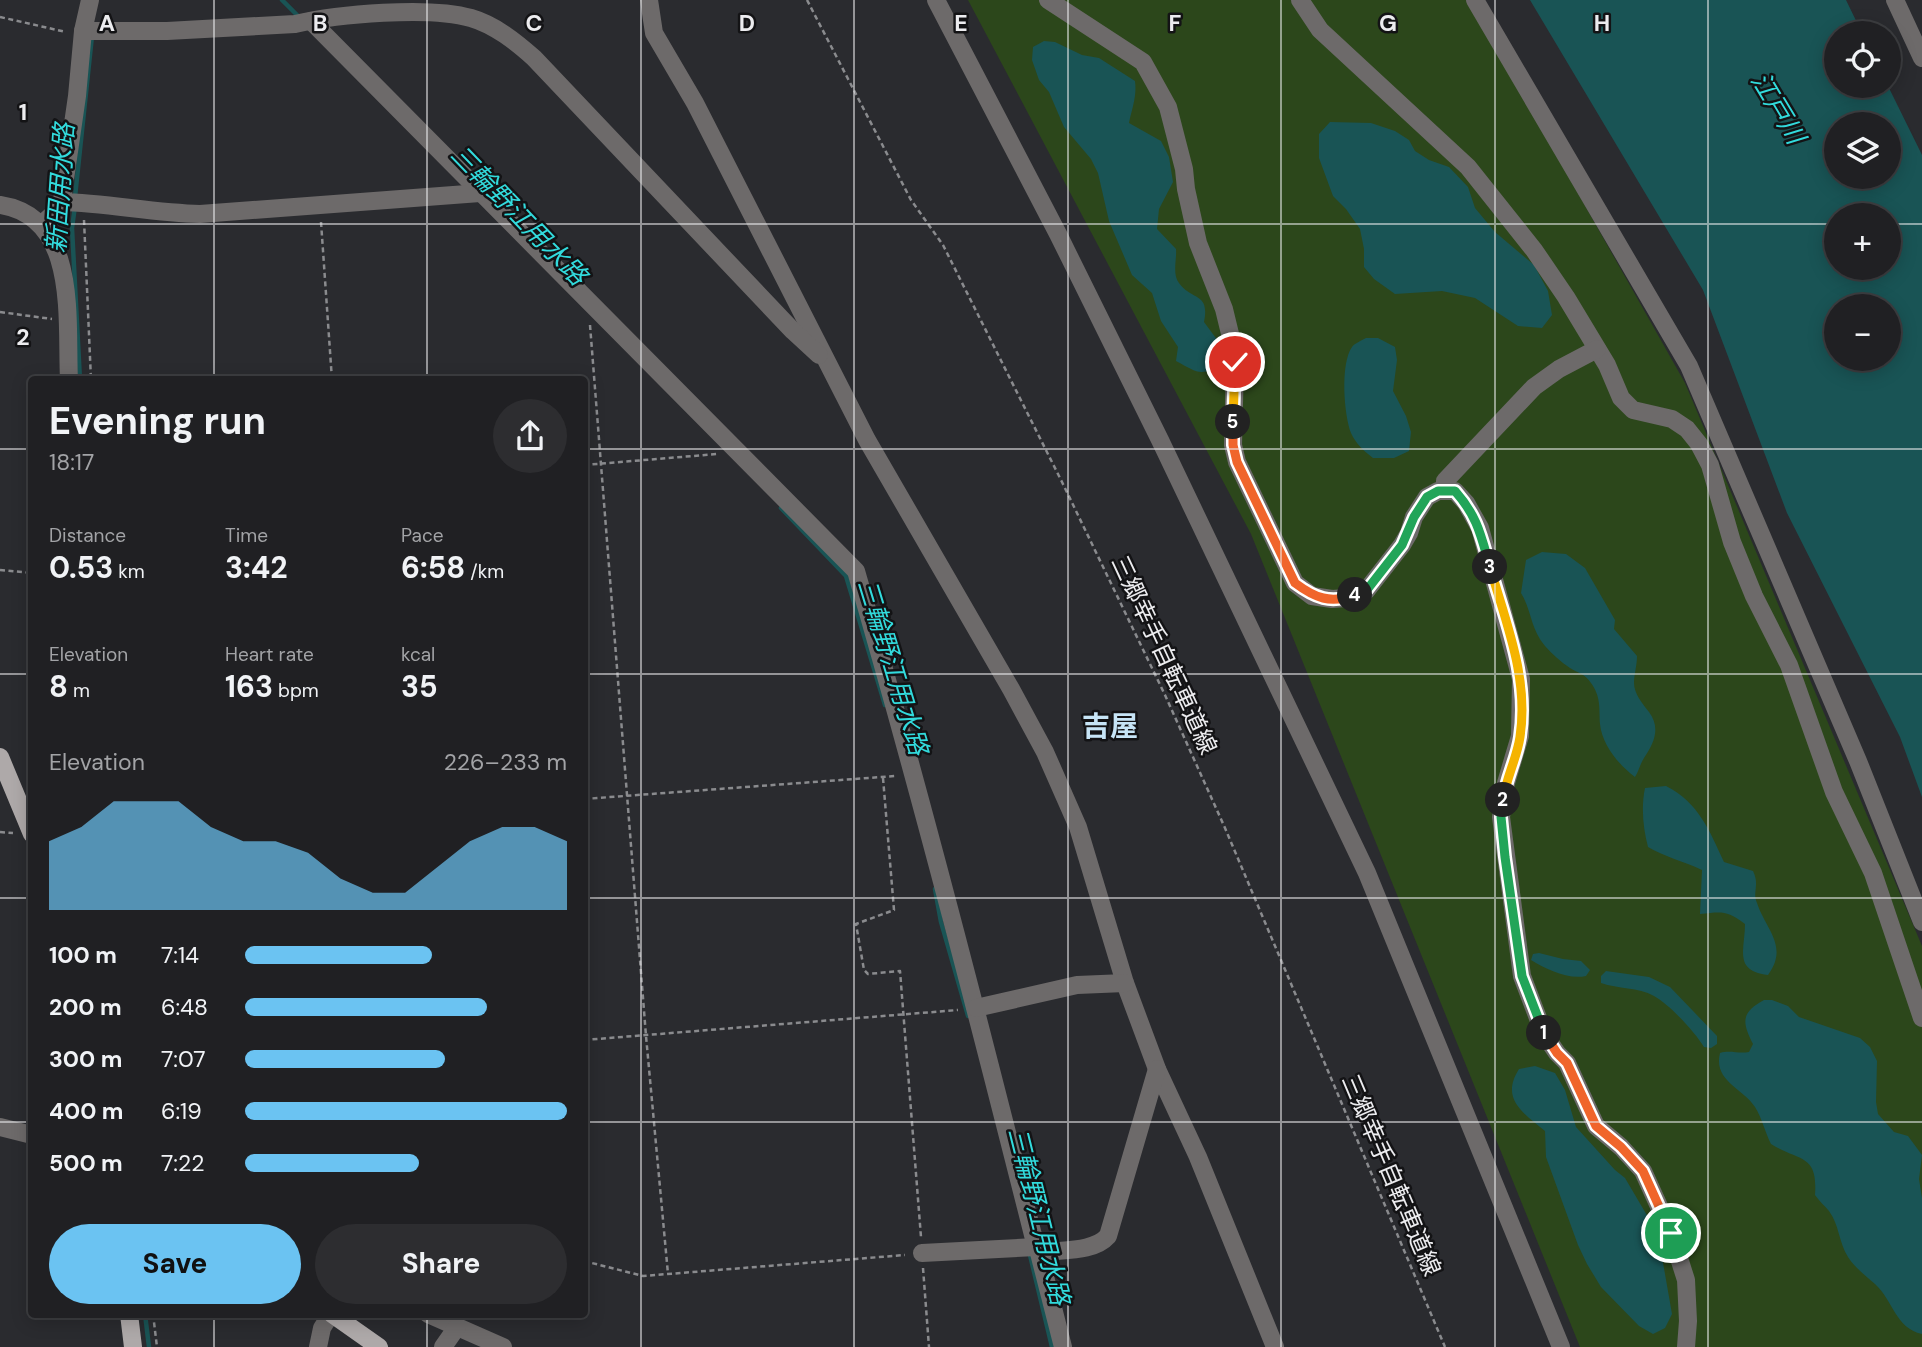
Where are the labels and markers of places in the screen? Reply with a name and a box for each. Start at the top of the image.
pin [1205,332,1265,392]
pin: 5 [1216,404,1250,440]
pin: 3 [1472,550,1508,584]
pin: 4 [1338,578,1372,612]
pin: 2 [1486,782,1520,818]
pin: 1 [1526,1016,1562,1050]
pin [1641,1203,1701,1263]

